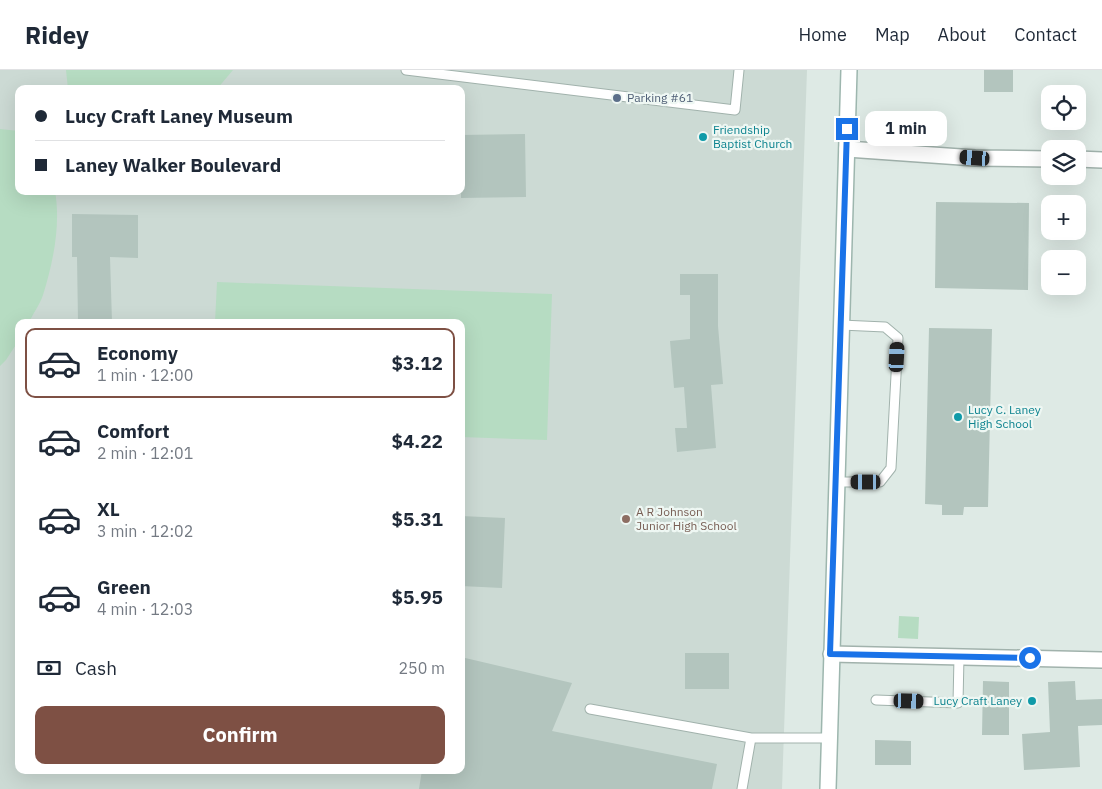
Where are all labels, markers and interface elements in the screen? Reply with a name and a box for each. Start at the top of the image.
text: Ridey [25,19,89,51]
text: Home [799,23,847,46]
text: Map [875,23,910,46]
text: About [938,23,986,46]
text: Contact [1014,23,1077,46]
map controls [1041,85,1086,295]
button: locate [1041,85,1086,130]
place label: Parking #61 [627,90,693,105]
marker: Parking #61 [611,92,623,104]
text: Lucy Craft Laney Museum [65,104,293,128]
callout: 1 min [864,112,947,146]
route end [836,118,858,140]
text: 1 min [885,118,927,138]
place label: Friendship Baptist Church [713,122,792,151]
marker: Friendship Baptist Church [697,131,709,143]
button: layers [1041,140,1086,185]
car [959,149,990,167]
text: Laney Walker Boulevard [65,153,281,177]
button: + [1041,195,1086,240]
button: − [1041,250,1086,295]
icon: car [37,341,82,386]
text: Economy [97,341,178,365]
car [888,342,905,372]
text: $3.12 [391,351,443,375]
text: 1 min · 12:00 [97,365,193,385]
place label: Lucy C. Laney High School [968,402,1041,431]
marker: Lucy C. Laney High School [952,411,964,423]
icon: car [37,419,82,464]
text: Comfort [97,419,170,443]
text: $4.22 [391,429,443,453]
text: 2 min · 12:01 [97,443,193,463]
car [851,475,881,490]
icon: car [37,497,82,542]
text: XL [97,497,120,521]
place label: A R Johnson Junior High School [636,504,737,533]
text: $5.31 [391,507,443,531]
marker: A R Johnson Junior High School [620,513,632,525]
text: 3 min · 12:02 [97,521,193,541]
icon: car [37,575,82,620]
text: Green [97,575,151,599]
text: $5.95 [391,585,443,609]
text: 4 min · 12:03 [97,599,193,619]
route start [1019,647,1041,669]
icon: cash [35,654,63,682]
text: Cash [75,656,117,680]
text: 250 m [398,658,445,678]
car [893,693,924,709]
place label: Lucy Craft Laney [934,693,1022,708]
marker: Lucy Craft Laney [1026,695,1038,707]
button: Confirm [35,706,445,764]

